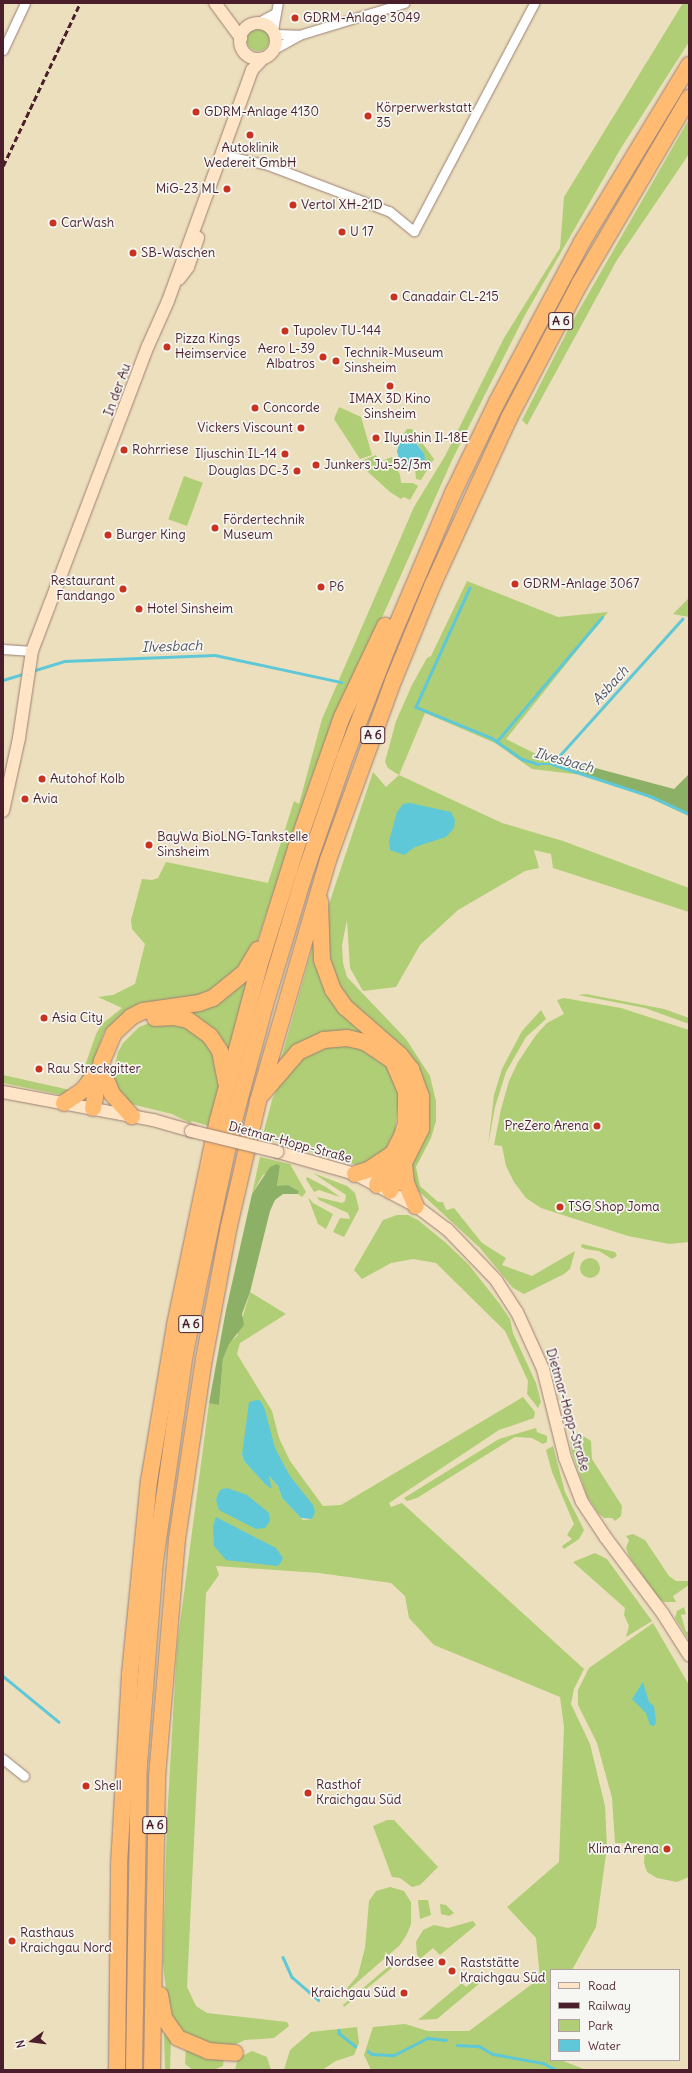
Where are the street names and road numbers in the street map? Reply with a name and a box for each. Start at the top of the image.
road number: A 6 [548,311,574,331]
street label: In der Au [101,361,135,419]
road number: A 6 [360,725,386,745]
street label: Dietmar-Hopp-Straße [227,1119,353,1167]
road number: A 6 [178,1314,204,1334]
street label: Dietmar-Hopp-Straße [542,1347,592,1473]
road number: A 6 [142,1815,168,1835]

